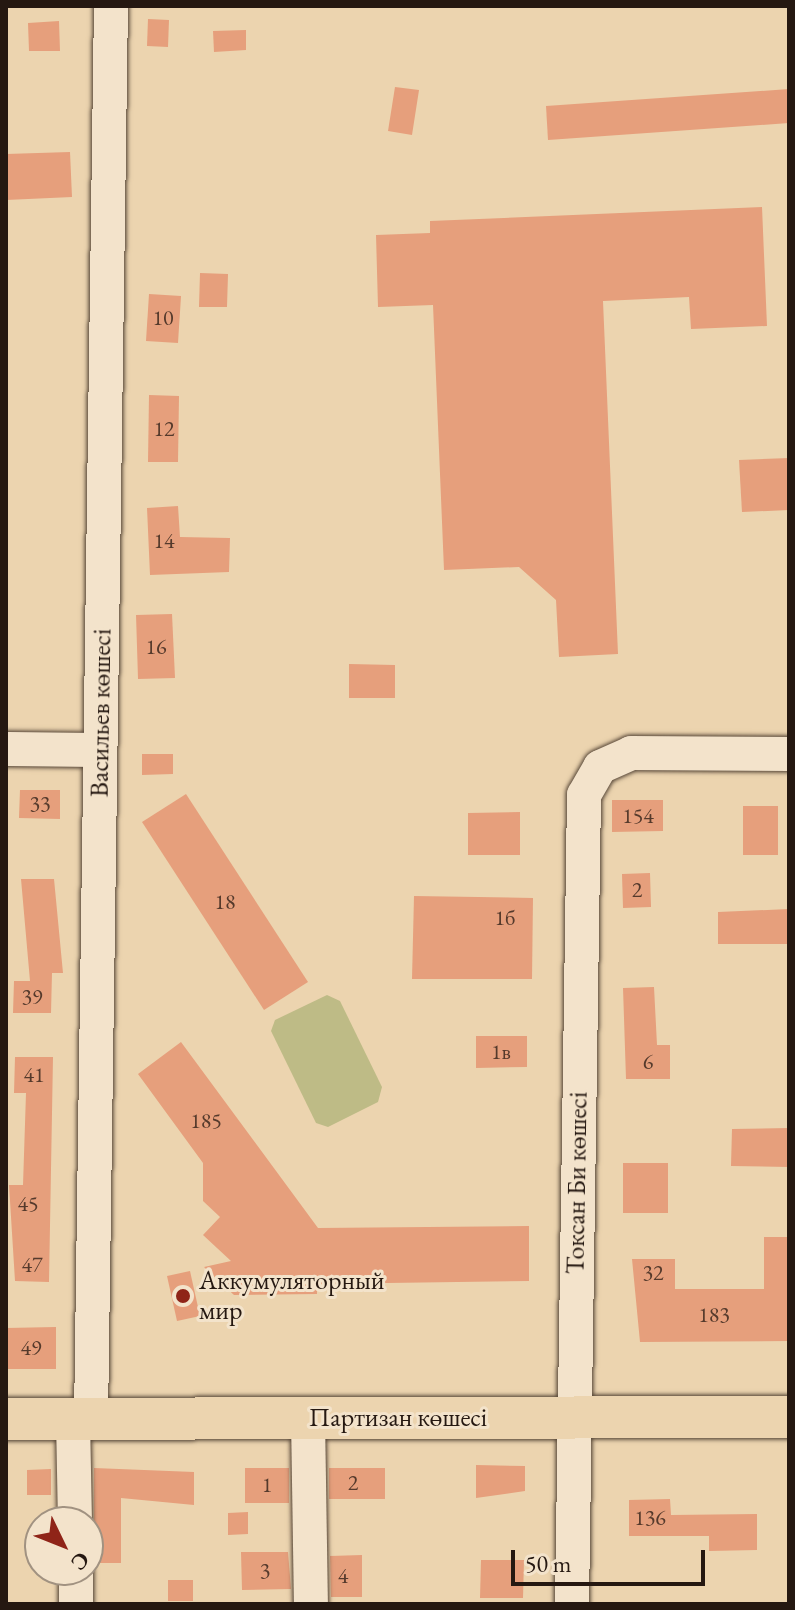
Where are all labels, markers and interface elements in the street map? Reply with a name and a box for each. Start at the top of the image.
house number: 10 [152,305,174,331]
house number: 12 [153,416,175,442]
house number: 14 [153,528,175,554]
street label: Васильев көшесі [84,628,118,798]
house number: 16 [145,634,167,660]
house number: 33 [29,791,51,817]
house number: 154 [622,803,654,829]
house number: 2 [632,877,642,903]
house number: 18 [214,889,236,915]
house number: 1б [495,905,515,931]
house number: 39 [21,984,43,1010]
house number: 1в [491,1039,511,1065]
house number: 6 [643,1049,653,1075]
house number: 41 [23,1062,45,1088]
street label: Токсан Би көшесі [560,1091,594,1275]
house number: 185 [190,1108,222,1134]
house number: 45 [17,1191,39,1217]
house number: 47 [21,1252,43,1278]
house number: 32 [642,1260,664,1286]
place label: Аккумуляторный мир [199,1265,385,1326]
marker: Аккумуляторный мир [174,1287,192,1305]
house number: 183 [698,1302,730,1328]
house number: 49 [20,1335,42,1361]
street label: Партизан көшесі [309,1402,487,1434]
house number: 2 [348,1470,358,1496]
house number: 1 [262,1472,272,1498]
house number: 136 [634,1505,666,1531]
north arrow [24,1506,104,1586]
scale bar [515,1534,709,1584]
text: С [65,1546,96,1577]
text: 50 m [525,1548,572,1579]
house number: 3 [260,1558,270,1584]
house number: 4 [338,1563,348,1589]

